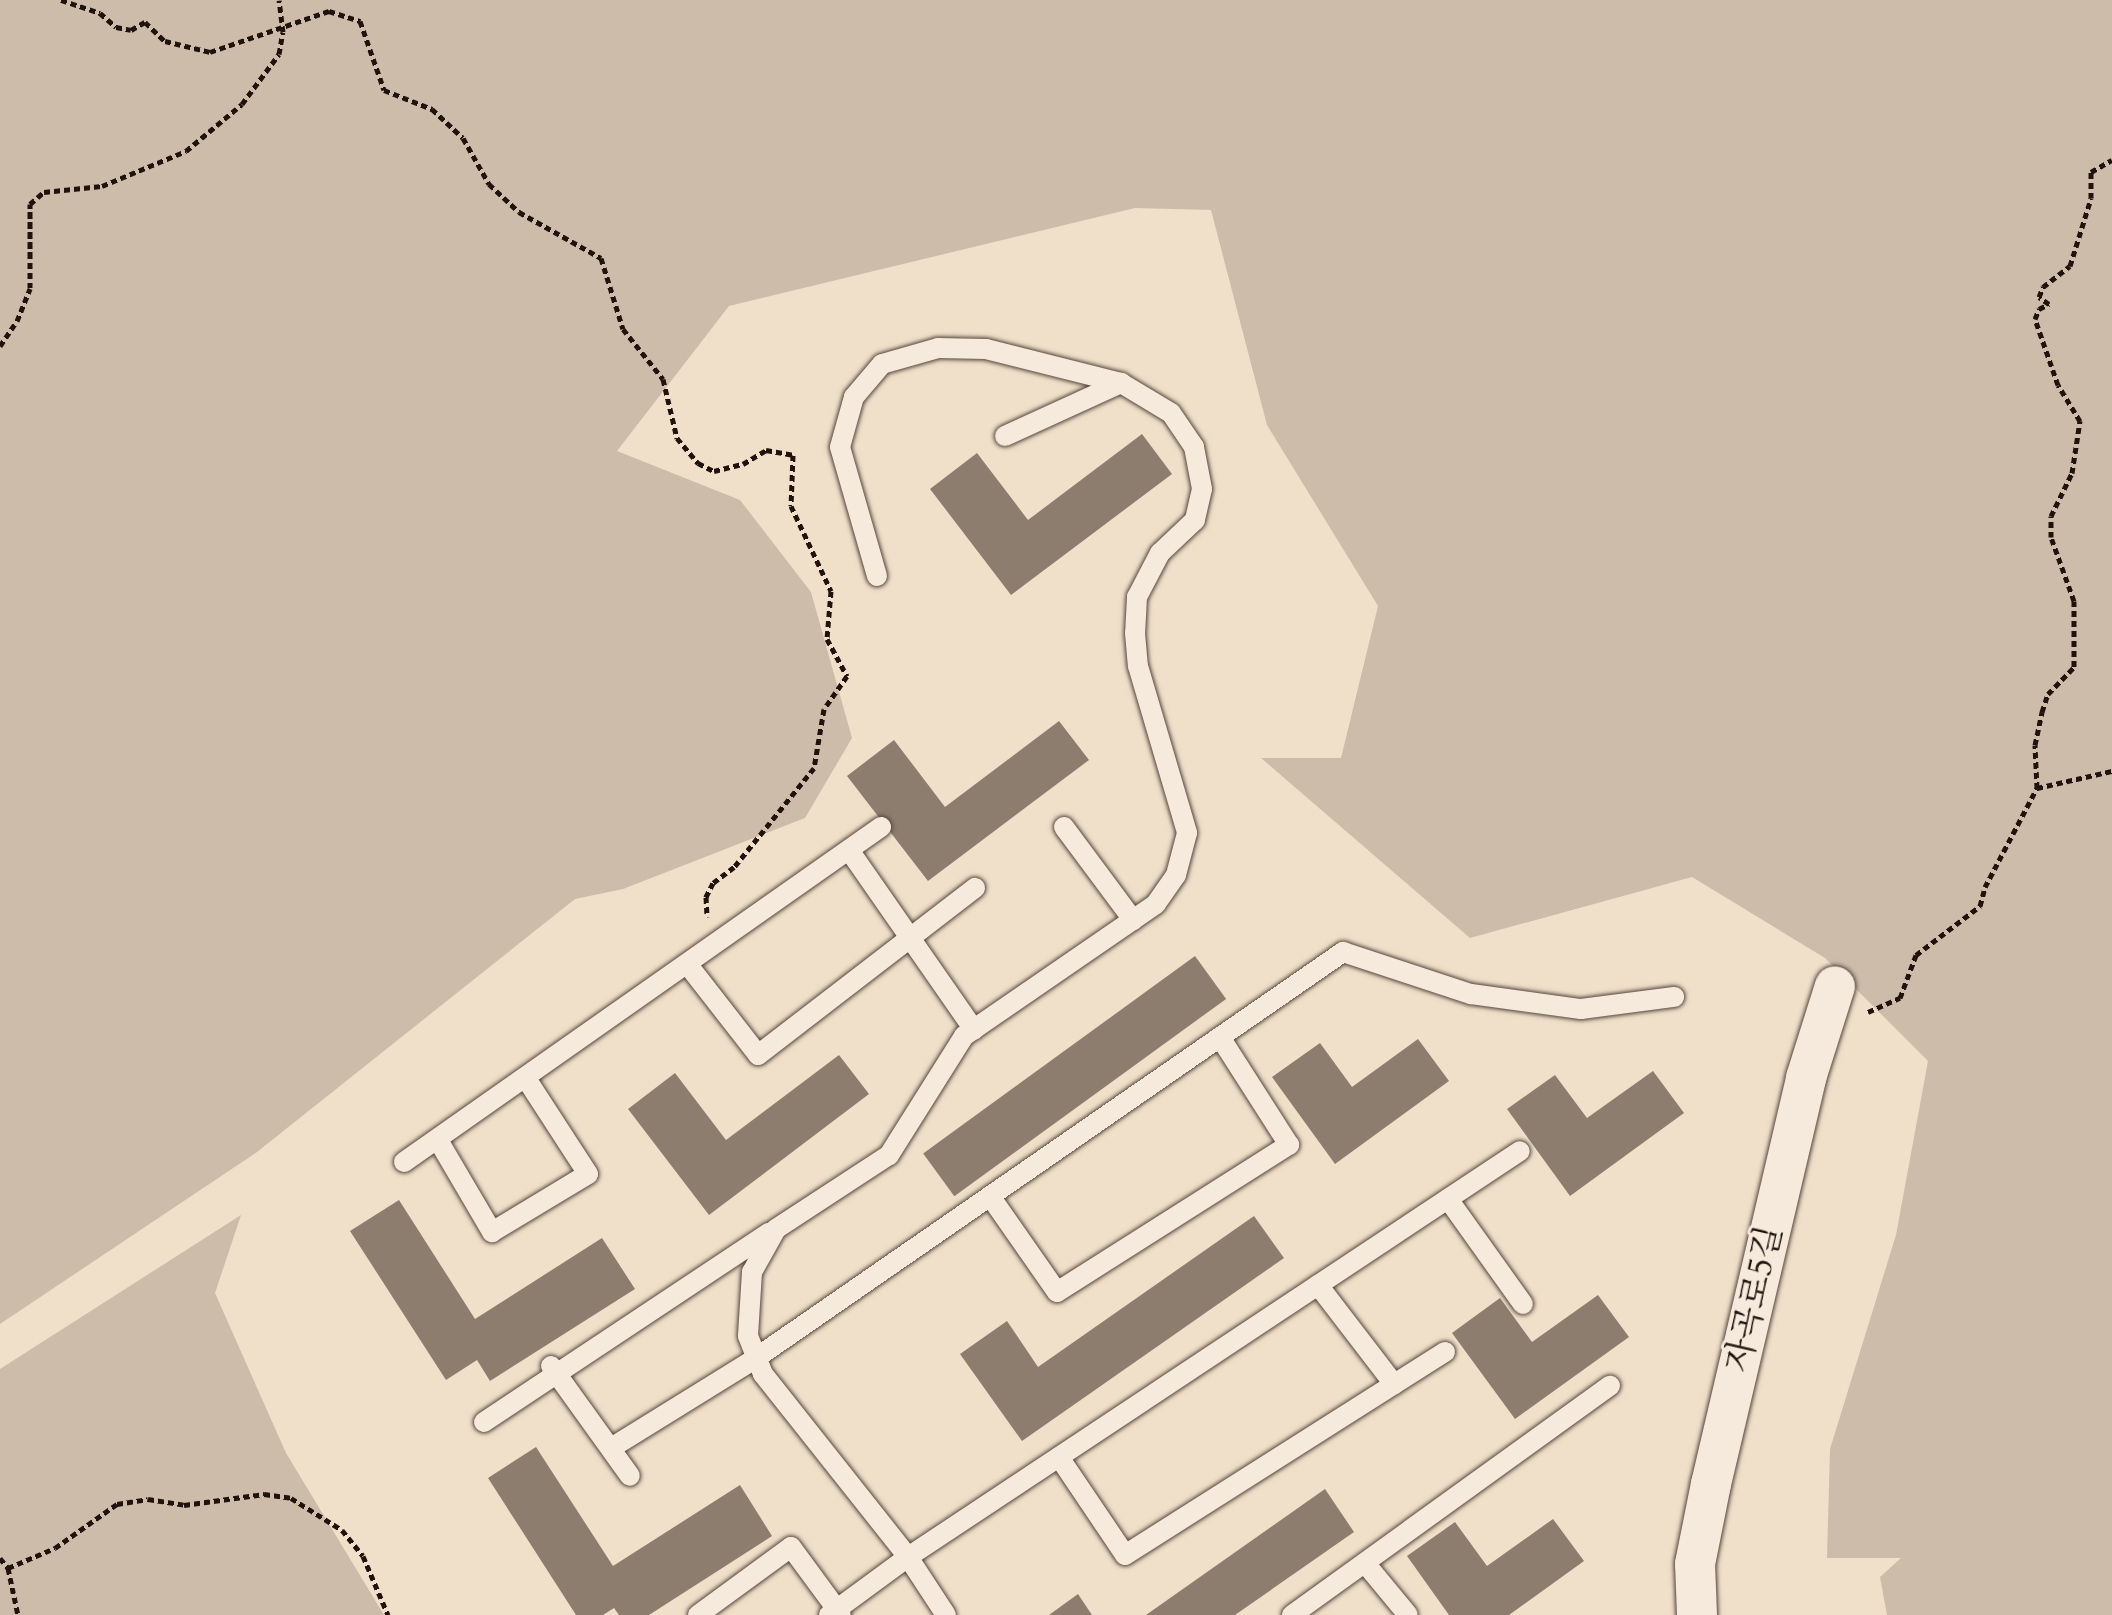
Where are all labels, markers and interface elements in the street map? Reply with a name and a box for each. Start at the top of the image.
street label: 자곡로5길 [1717,1222,1791,1376]

